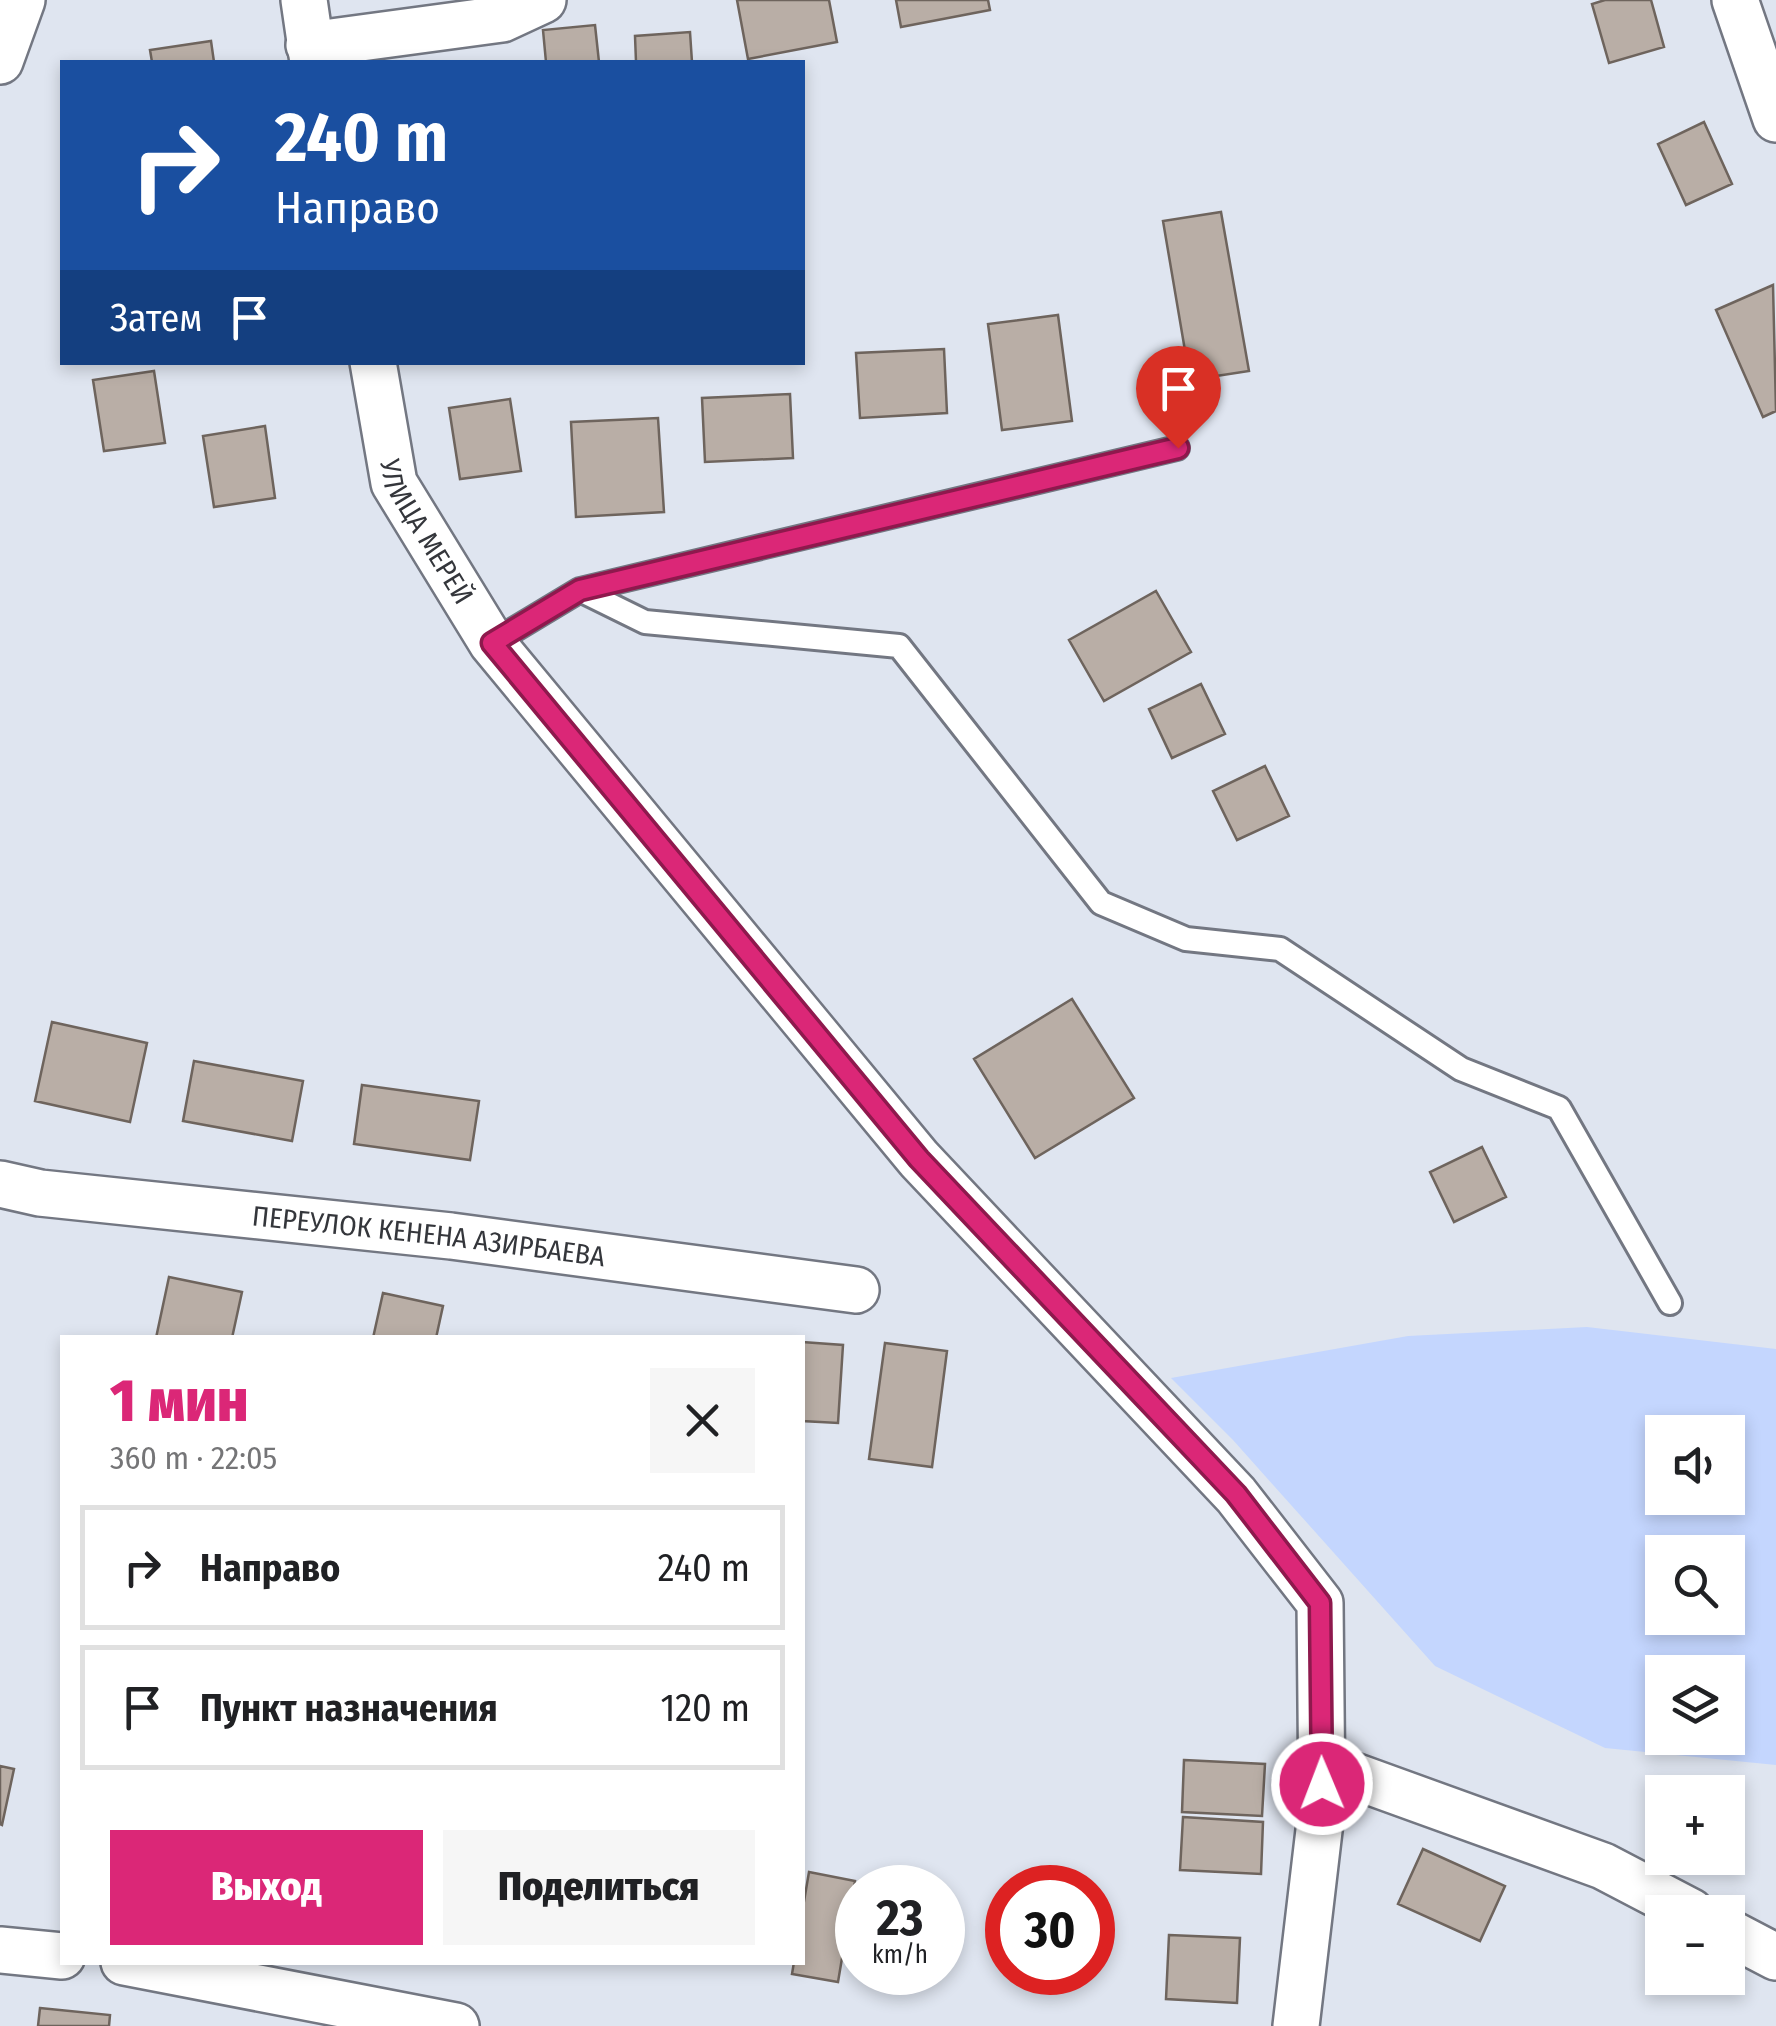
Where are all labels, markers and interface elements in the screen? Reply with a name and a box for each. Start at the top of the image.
text: 240 m [275,96,448,180]
icon: right [110,100,240,230]
text: Направо [275,181,440,235]
icon: arrive [222,290,277,345]
text: Затем [110,295,202,341]
pin [1136,346,1221,449]
icon: arrive [1151,361,1206,416]
street label: УЛИЦА МЕРЕЙ [373,455,480,610]
street label: ПЕРЕУЛОК КЕНЕНА АЗИРБАЕВА [251,1199,607,1273]
text: 1 мин [110,1365,249,1437]
button: close [650,1368,755,1473]
map controls [1645,1415,1745,1995]
button: sound [1645,1415,1745,1515]
text: 360 m · 22:05 [110,1439,277,1477]
button: search [1645,1535,1745,1635]
icon: right [115,1540,170,1595]
text: Направо [200,1545,340,1591]
text: 240 m [658,1545,750,1591]
button: layers [1645,1655,1745,1755]
icon: arrive [115,1680,170,1735]
text: Пункт назначения [200,1685,498,1731]
text: 120 m [660,1685,750,1731]
position arrow [1270,1732,1374,1836]
button: + [1645,1775,1745,1875]
button: Выход [110,1830,423,1945]
button: Поделиться [443,1830,755,1945]
speed limit sign: 30 [985,1865,1115,1995]
text: 23 [877,1888,923,1948]
button: − [1645,1895,1745,1995]
text: km/h [872,1940,928,1970]

